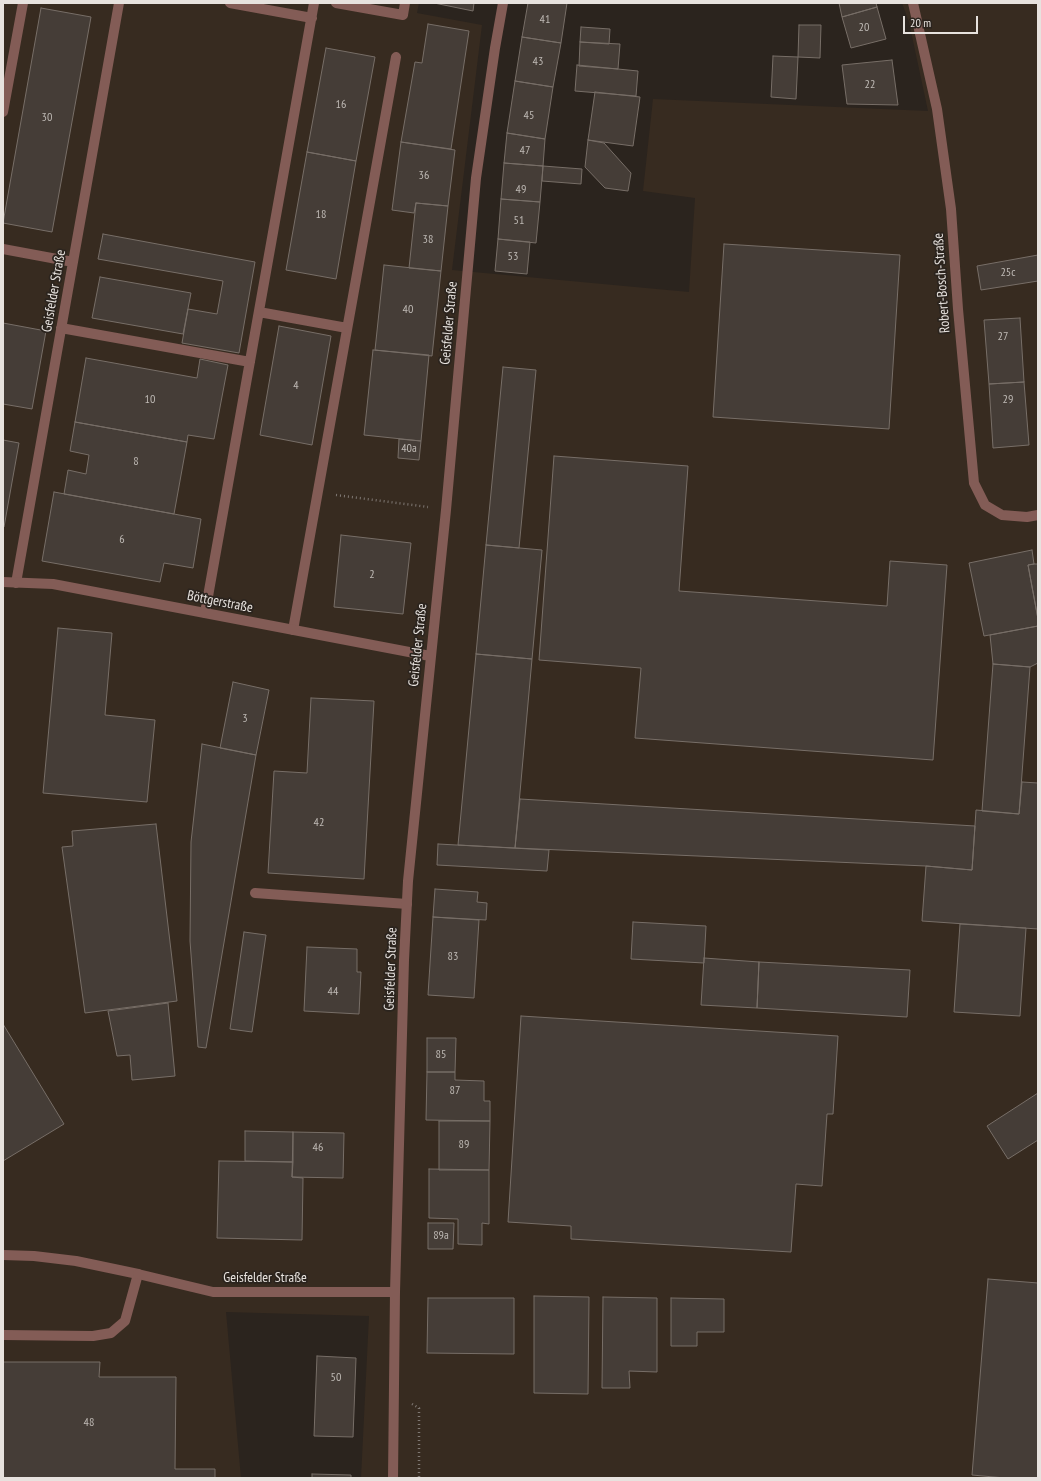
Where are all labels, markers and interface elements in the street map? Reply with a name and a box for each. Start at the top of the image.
scale bar [905,8,980,34]
house number: 41 [540,13,550,27]
text: 20 m [910,15,931,30]
house number: 20 [859,21,869,35]
house number: 43 [533,55,543,69]
house number: 22 [865,78,875,92]
house number: 16 [336,98,346,112]
house number: 45 [524,109,534,123]
house number: 30 [42,111,52,125]
house number: 47 [520,144,530,158]
house number: 36 [419,169,429,183]
house number: 49 [516,183,526,197]
house number: 18 [316,208,326,222]
house number: 51 [514,214,524,228]
street label: Robert-Bosch-Straße [930,232,954,334]
house number: 38 [423,233,433,247]
street label: Geisfelder Straße [38,248,70,334]
house number: 53 [508,250,518,264]
house number: 25c [1000,266,1016,280]
street label: Geisfelder Straße [437,281,461,365]
house number: 40 [403,303,413,317]
house number: 27 [998,330,1008,344]
house number: 4 [293,379,299,393]
house number: 10 [145,393,155,407]
house number: 29 [1003,393,1013,407]
house number: 40a [401,442,417,456]
house number: 8 [133,455,139,469]
house number: 6 [119,533,125,547]
house number: 2 [369,568,375,582]
street label: Böttgerstraße [186,587,254,617]
street label: Geisfelder Straße [405,603,431,687]
house number: 3 [242,712,248,726]
house number: 42 [314,816,324,830]
street label: Geisfelder Straße [381,927,401,1011]
house number: 83 [448,950,458,964]
house number: 44 [328,985,338,999]
house number: 85 [436,1048,446,1062]
house number: 87 [450,1084,460,1098]
house number: 89 [459,1138,469,1152]
house number: 46 [313,1141,323,1155]
house number: 89a [433,1229,449,1243]
street label: Geisfelder Straße [223,1270,307,1286]
house number: 50 [331,1371,341,1385]
house number: 48 [84,1416,94,1430]

